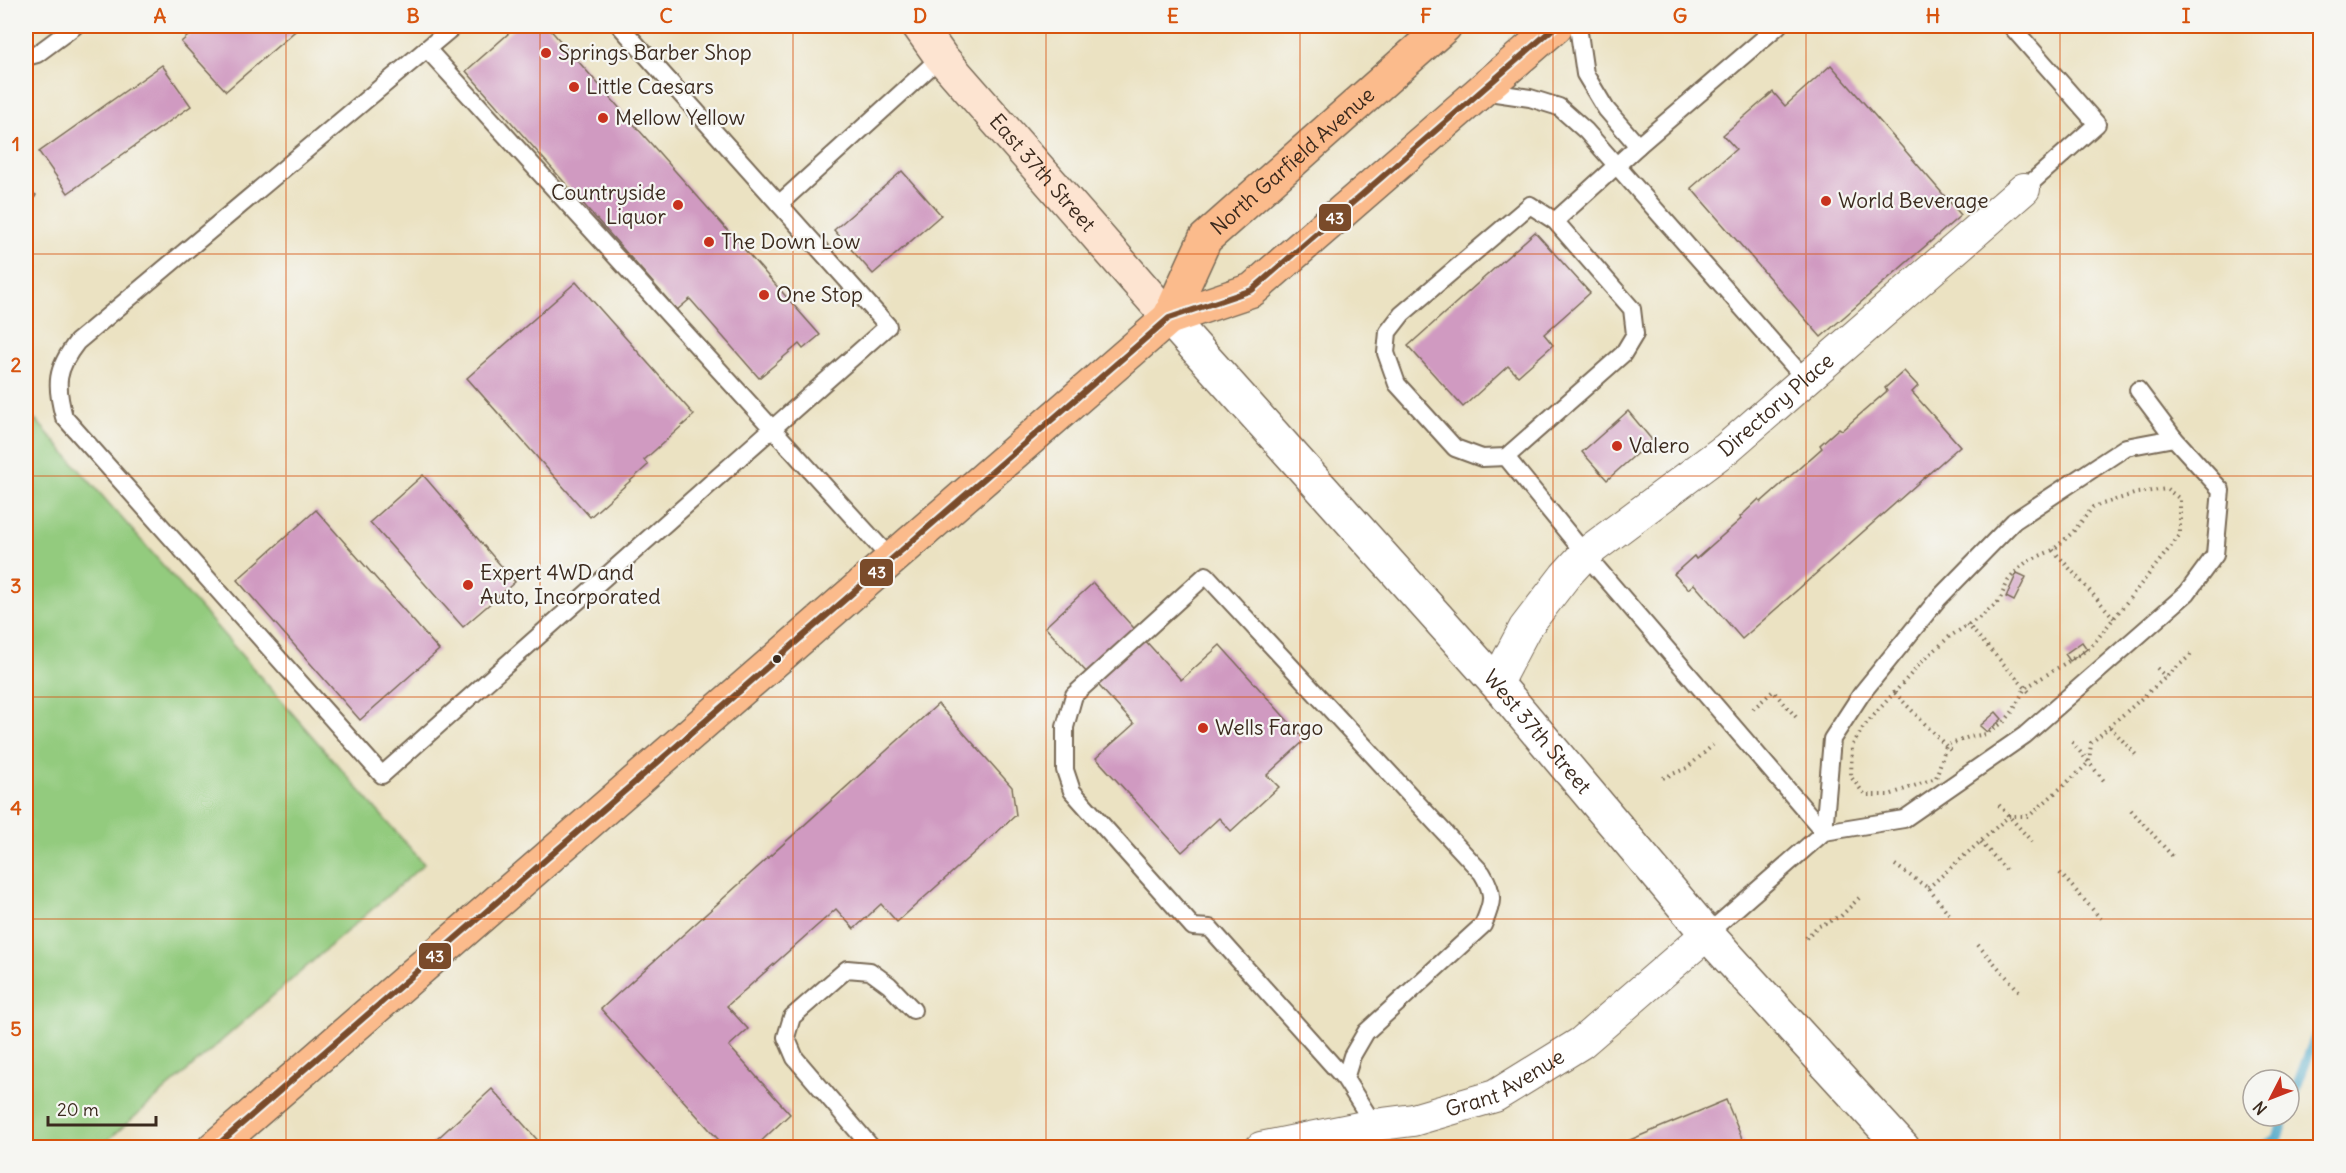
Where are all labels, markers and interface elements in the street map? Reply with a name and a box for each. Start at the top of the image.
text: A [154,3,167,28]
text: B [406,3,420,28]
text: C [659,3,673,28]
text: D [913,3,927,28]
text: E [1167,3,1179,28]
text: F [1420,3,1432,28]
text: G [1673,3,1687,28]
text: H [1926,3,1940,28]
text: I [2182,3,2191,28]
place label: Springs Barber Shop [558,39,752,66]
marker: Springs Barber Shop [539,46,553,60]
place label: Little Caesars [586,73,714,100]
marker: Little Caesars [567,80,581,94]
street label: North Garfield Avenue [1205,81,1380,241]
place label: Mellow Yellow [615,104,745,131]
street label: East 37th Street [984,108,1102,237]
marker: Mellow Yellow [596,111,610,125]
text: 1 [12,131,20,156]
place label: Countryside Liquor [551,179,666,230]
place label: World Beverage [1838,187,1989,214]
marker: World Beverage [1819,194,1833,208]
marker: Countryside Liquor [671,198,685,212]
line badge: 43 [1318,203,1352,232]
text: 43 [1326,208,1344,228]
place label: The Down Low [721,228,860,255]
marker: The Down Low [702,235,716,249]
place label: One Stop [776,281,863,308]
marker: One Stop [757,288,771,302]
street label: Directory Place [1712,347,1839,462]
text: 2 [11,352,22,377]
place label: Valero [1629,432,1689,459]
marker: Valero [1610,439,1624,453]
line badge: 43 [859,558,894,587]
place label: Expert 4WD and Auto, Incorporated [480,559,661,610]
text: 43 [868,562,886,582]
text: 3 [10,573,22,598]
marker: Expert 4WD and Auto, Incorporated [461,578,475,592]
unlabelled marker [771,653,783,665]
street label: West 37th Street [1478,664,1597,799]
place label: Wells Fargo [1215,714,1323,741]
marker: Wells Fargo [1196,721,1210,735]
text: 4 [10,795,22,820]
line badge: 43 [418,942,452,970]
text: 43 [426,946,444,966]
text: 5 [10,1016,22,1041]
street label: Grant Avenue [1442,1043,1569,1123]
north arrow [2241,1068,2301,1128]
scale bar [48,1089,156,1127]
text: N [2249,1097,2271,1119]
text: 20 m [57,1098,99,1121]

